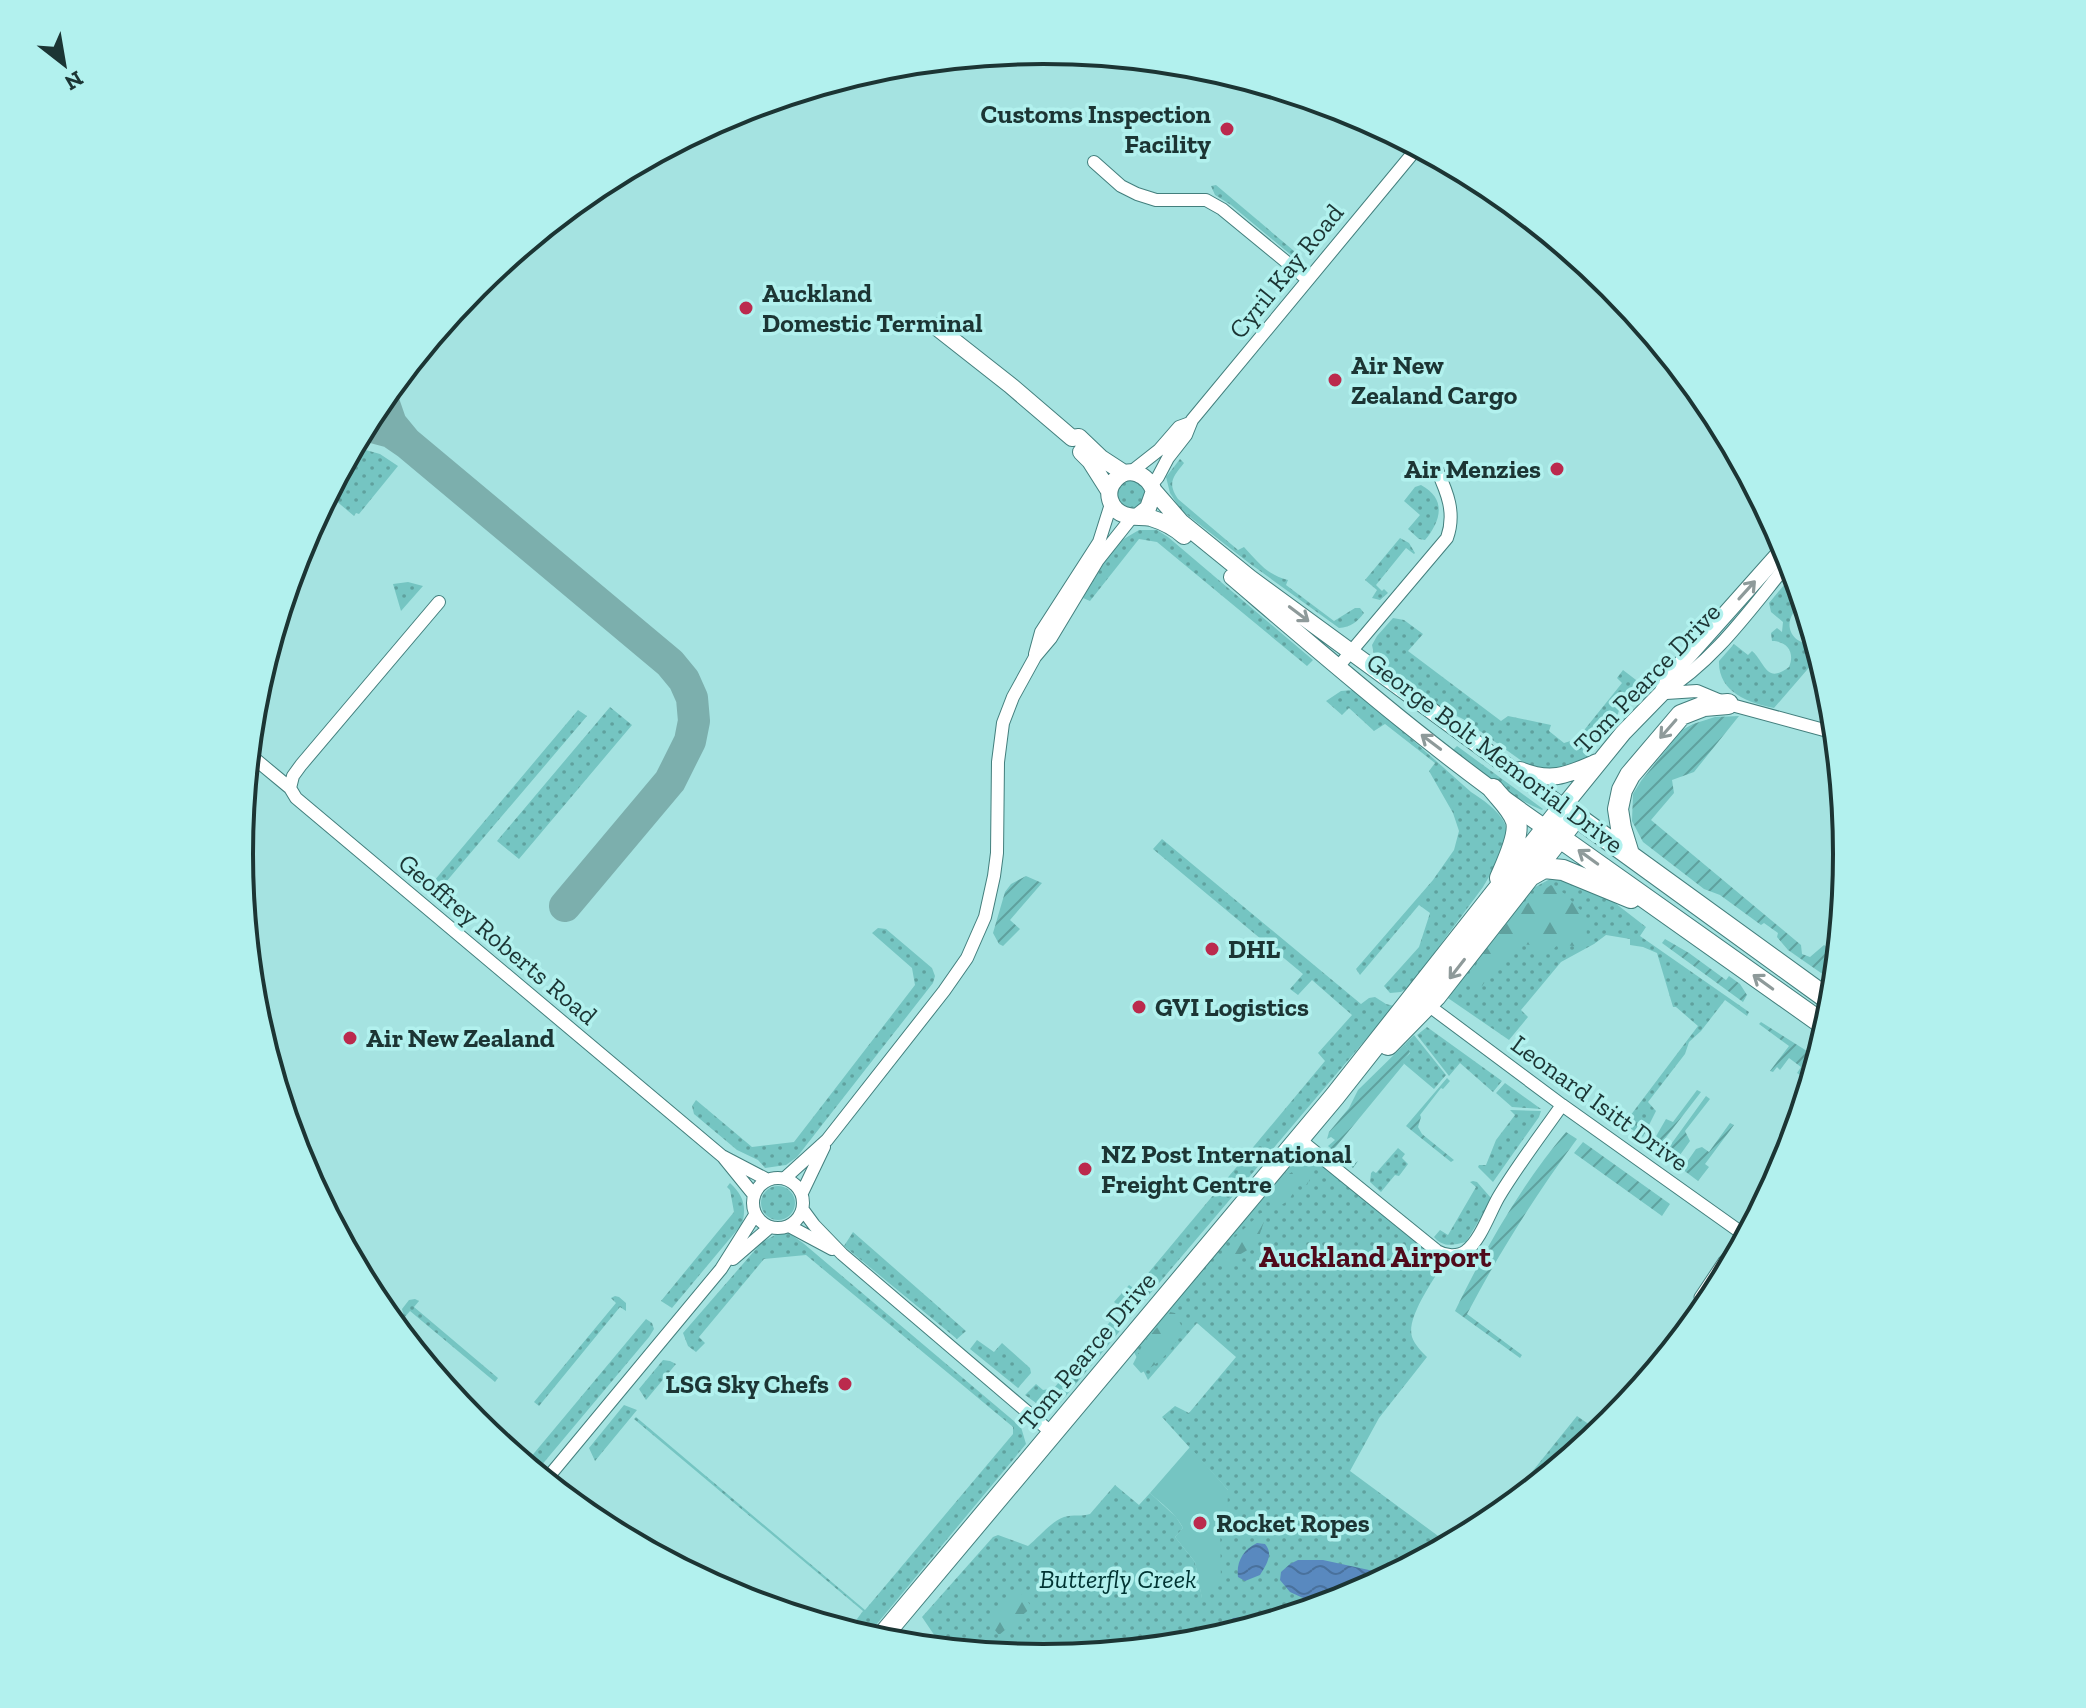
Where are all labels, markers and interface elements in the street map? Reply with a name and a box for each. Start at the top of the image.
north arrow [24,24,104,104]
text: N [60,65,88,97]
place label: Customs Inspection Facility [980,98,1212,160]
marker: Customs Inspection Facility [1218,120,1236,138]
street label: Cyril Kay Road [1222,197,1350,345]
place label: Auckland Domestic Terminal [762,277,983,339]
marker: Auckland Domestic Terminal [737,299,755,317]
place label: Air New Zealand Cargo [1351,349,1518,411]
marker: Air New Zealand Cargo [1326,371,1344,389]
place label: Air Menzies [1404,453,1541,485]
marker: Air Menzies [1548,460,1566,478]
one-way arrow [1737,580,1755,600]
street label: Tom Pearce Drive [1567,596,1727,760]
one-way arrow [1287,605,1309,622]
street label: George Bolt Memorial Drive [1360,646,1630,860]
one-way arrow [1659,718,1677,738]
one-way arrow [1421,734,1442,751]
street label: Geoffrey Roberts Road [392,846,604,1032]
one-way arrow [1578,849,1600,865]
place label: DHL [1228,933,1281,965]
marker: DHL [1203,940,1221,958]
one-way arrow [1448,958,1466,979]
one-way arrow [1753,973,1775,990]
place label: GVI Logistics [1155,991,1309,1023]
marker: GVI Logistics [1130,998,1148,1016]
place label: Air New Zealand [366,1022,555,1054]
street label: Leonard Isitt Drive [1505,1028,1695,1178]
marker: Air New Zealand [341,1029,359,1047]
place label: NZ Post International Freight Centre [1101,1138,1352,1200]
marker: NZ Post International Freight Centre [1076,1160,1094,1178]
district label: Auckland Airport [1259,1239,1492,1275]
street label: Tom Pearce Drive [1011,1265,1163,1437]
place label: LSG Sky Chefs [665,1368,829,1400]
marker: LSG Sky Chefs [836,1375,854,1393]
place label: Rocket Ropes [1216,1507,1370,1539]
marker: Rocket Ropes [1191,1514,1209,1532]
park label: Butterfly Creek [1039,1563,1197,1595]

